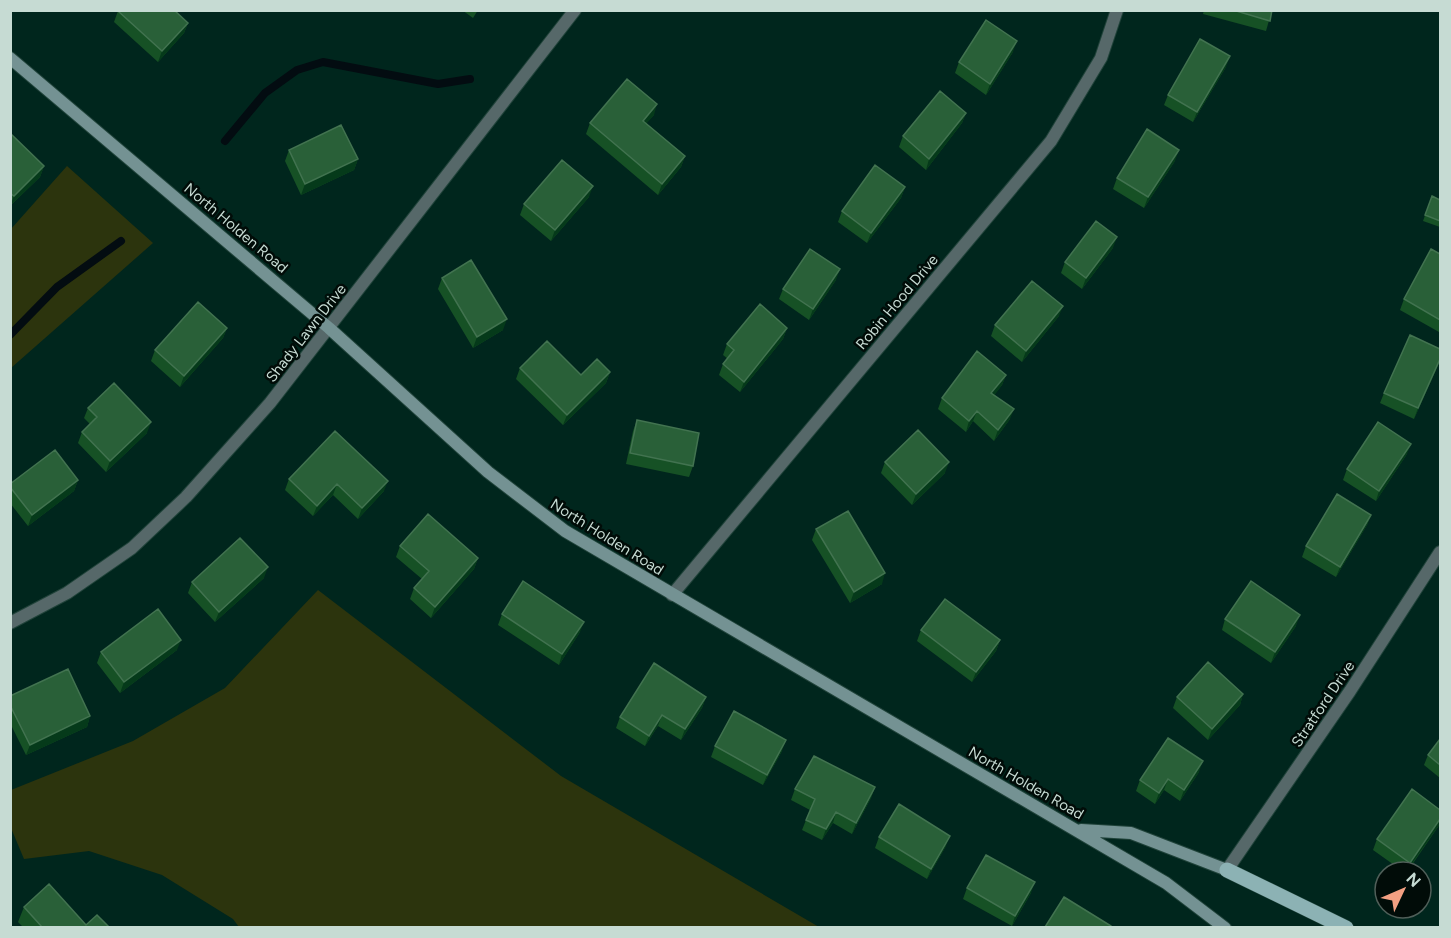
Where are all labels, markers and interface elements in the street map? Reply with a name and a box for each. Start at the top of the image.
street label: North Holden Road [180,179,292,277]
street label: Robin Hood Drive [852,251,942,353]
street label: Shady Lawn Drive [262,280,350,386]
street label: North Holden Road [547,495,667,579]
street label: Stratford Drive [1288,658,1358,750]
street label: North Holden Road [965,743,1087,823]
north arrow [1373,860,1433,920]
text: N [1402,869,1425,891]

